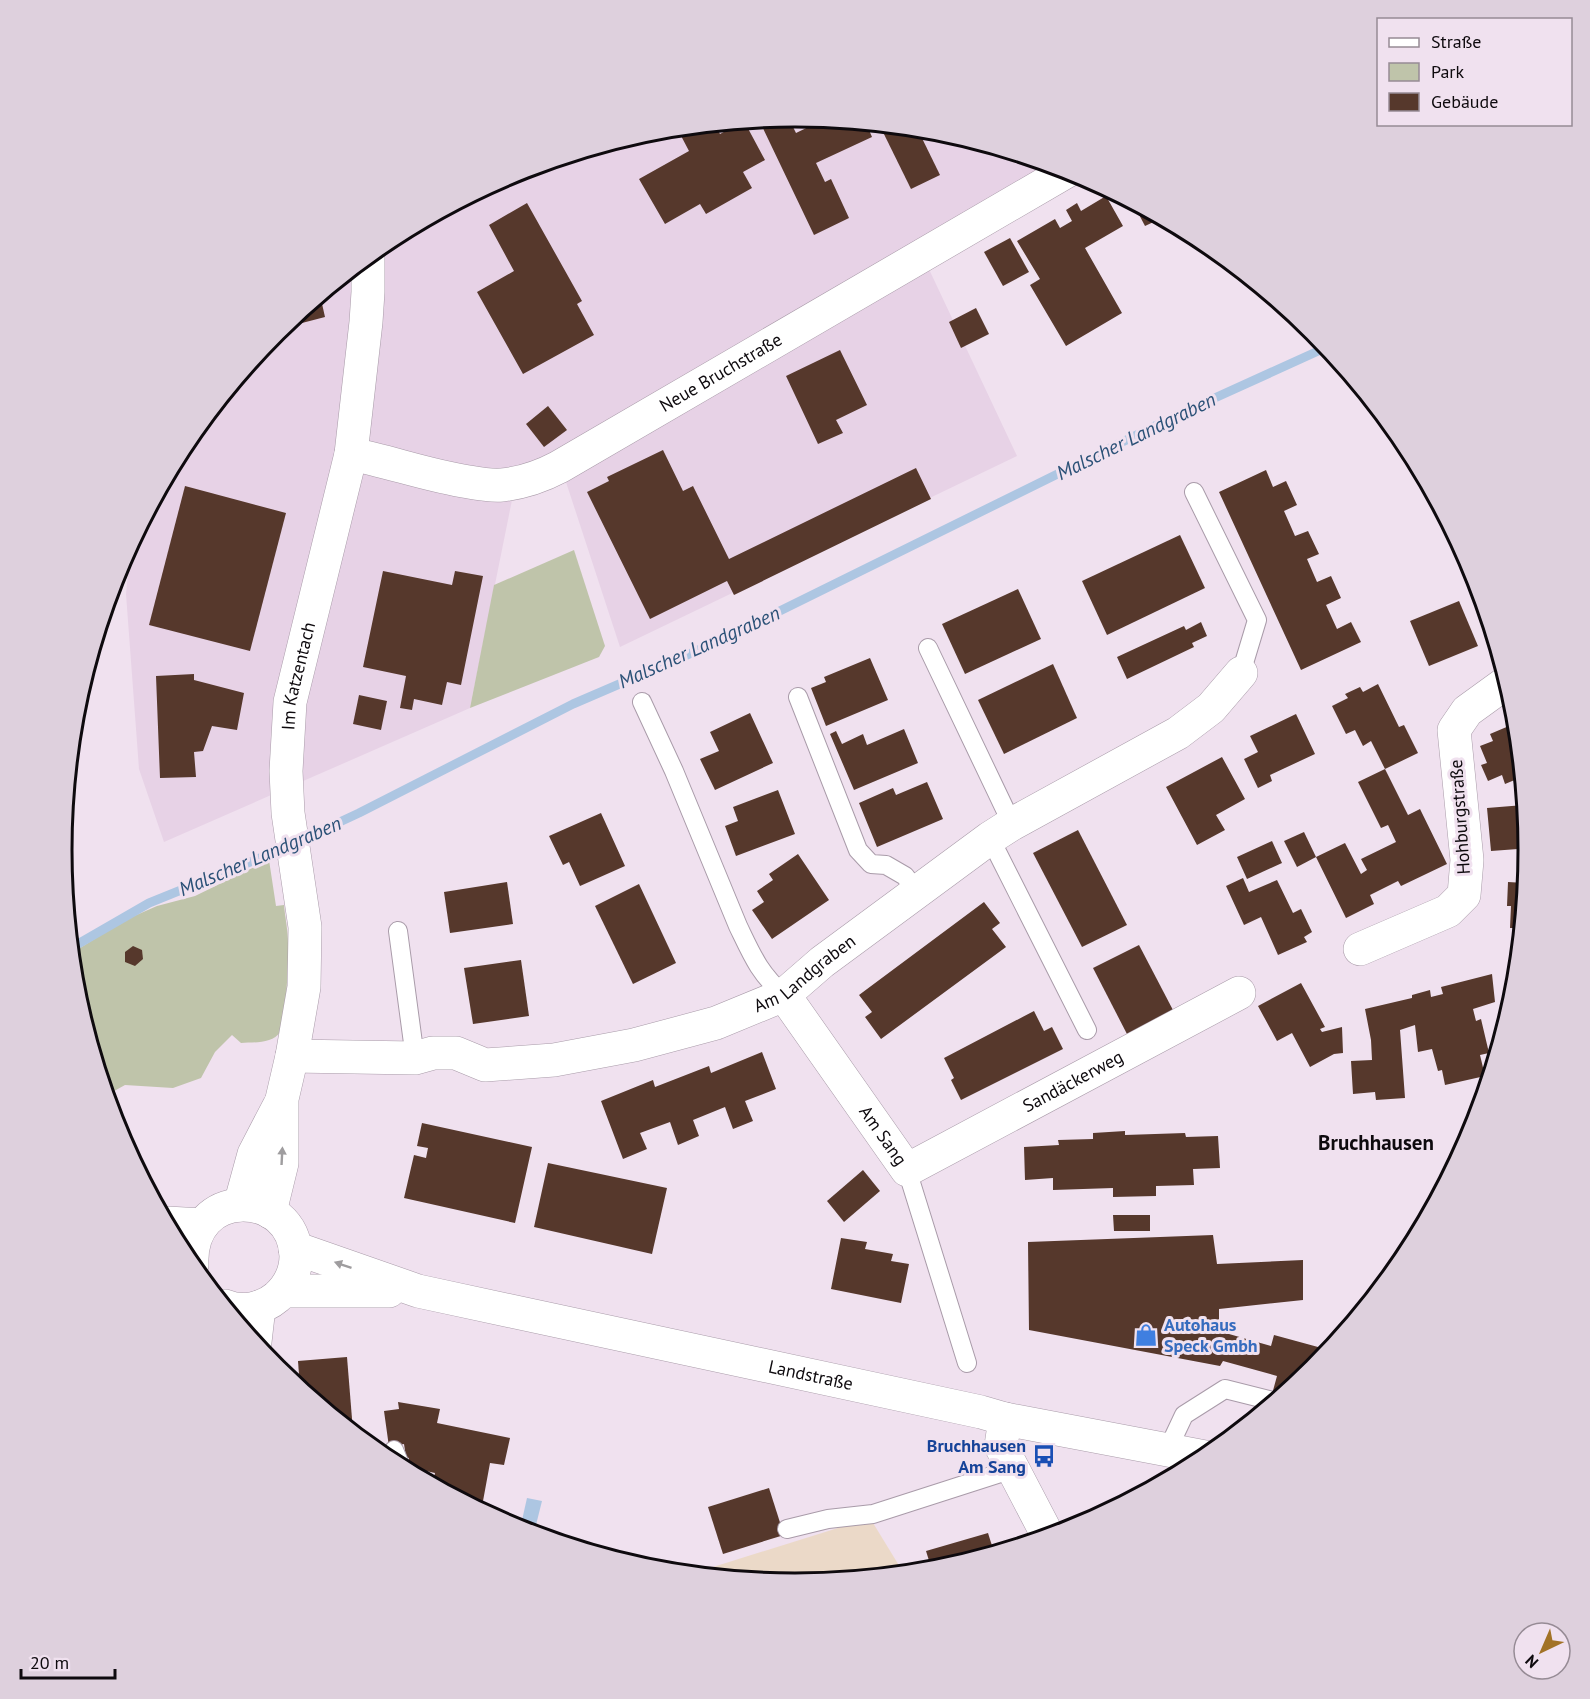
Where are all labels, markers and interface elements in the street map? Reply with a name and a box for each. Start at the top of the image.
legend [1377,18,1572,126]
text: Straße [1431,30,1482,53]
text: Park [1431,60,1464,83]
text: Gebäude [1431,90,1498,113]
street label: Neue Bruchstraße [655,328,786,417]
water label: Malscher Landgraben [1052,386,1220,486]
water label: Malscher Landgraben [614,600,784,694]
street label: Im Katzentach [276,620,320,731]
street label: Hohburgstraße [1444,759,1475,875]
water label: Malscher Landgraben [175,810,345,902]
street label: Am Landgraben [750,929,860,1017]
street label: Sandäckerweg [1019,1045,1127,1117]
street label: Am Sang [854,1101,912,1170]
district label: Bruchhausen [1318,1129,1434,1156]
one-way arrow [277,1147,286,1166]
one-way arrow [334,1259,352,1269]
place label: Autohaus Speck Gmbh [1164,1313,1258,1357]
shop icon: Autohaus Speck Gmbh [1133,1322,1159,1348]
street label: Landstraße [766,1355,855,1395]
place label: Bruchhausen Am Sang [927,1434,1026,1478]
bus stop icon: Bruchhausen Am Sang [1031,1443,1057,1469]
north arrow [1512,1621,1572,1681]
scale bar [21,1642,116,1680]
text: 20 m [30,1651,69,1674]
text: N [1521,1651,1542,1673]

